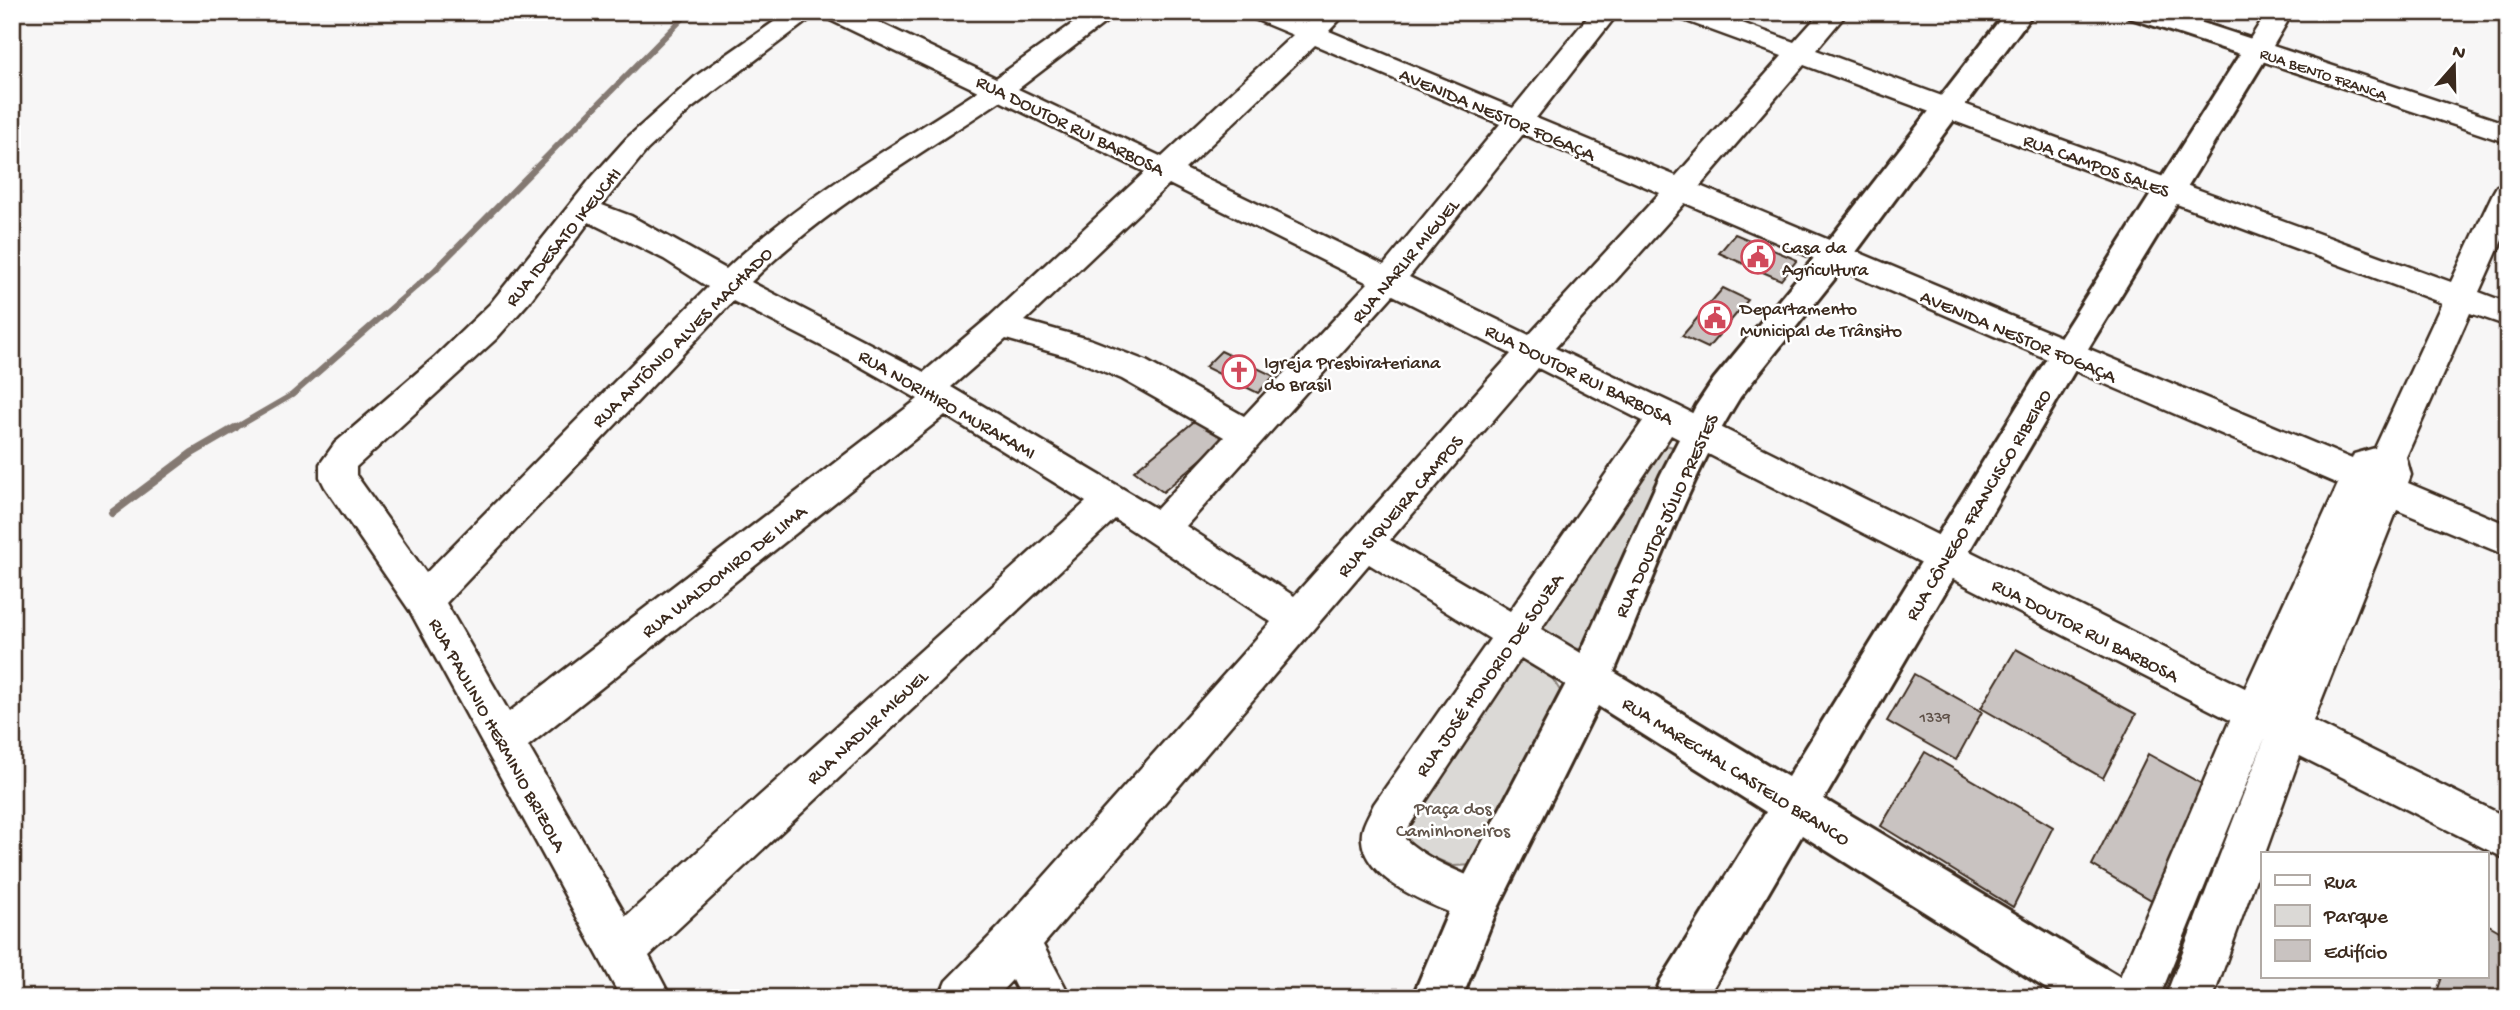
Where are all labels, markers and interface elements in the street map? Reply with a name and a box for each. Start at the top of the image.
north arrow [2418,32,2488,102]
text: N [2449,40,2468,66]
street label: RUA BENTO FRANCA [2257,46,2391,108]
street label: AVENIDA NESTOR FOGAÇA [1395,64,1600,169]
street label: RUA DOUTOR RUI BARBOSA [972,72,1169,184]
street label: RUA CAMPOS SALES [2019,130,2172,205]
street label: RUA IDESATO IKEUCHI [502,164,628,312]
street label: RUA NARLIR MIGUEL [1348,194,1466,329]
public building icon: Casa da Agricultura [1739,238,1777,276]
place label: Casa da Agricultura [1782,238,1870,283]
street label: RUA ANTÔNIO ALVES MACHADO [588,243,779,434]
street label: AVENIDA NESTOR FOGAÇA [1916,286,2121,391]
public building icon: Departamento Municipal de Trânsito [1696,299,1734,337]
place label: Departamento Municipal de Trânsito [1738,299,1902,344]
street label: RUA DOUTOR RUI BARBOSA [1481,321,1678,433]
street label: RUA NORIHIRO MURAKAMI [853,346,1039,466]
church icon: Igreja Presbirateriana do Brasil [1220,353,1258,391]
place label: Igreja Presbirateriana do Brasil [1264,353,1442,398]
street label: RUA CÔNEGO FRANCISCO RIBEIRO [1902,386,2059,626]
street label: RUA DOUTOR JÚLIO PRESTES [1611,411,1726,622]
street label: RUA SIQUEIRA CAMPOS [1334,431,1470,583]
street label: RUA WALDOMIRO DE LIMA [638,500,814,644]
street label: RUA JOSÉ HONORIO DE SOUZA [1412,568,1571,782]
street label: RUA DOUTOR RUI BARBOSA [1987,575,2183,690]
street label: RUA PAULINIO HERMINIO BRIZOLA [422,615,571,858]
street label: RUA NADLIR MIGUEL [803,666,935,791]
street label: RUA MARECHAL CASTELO BRANCO [1617,693,1854,853]
house number: 1339 [1918,710,1951,729]
park label: Praça dos Caminhoneiros [1396,799,1511,844]
legend [2261,852,2488,978]
text: Rua [2324,872,2358,897]
text: Parque [2323,906,2389,931]
text: Edifício [2324,942,2388,967]

